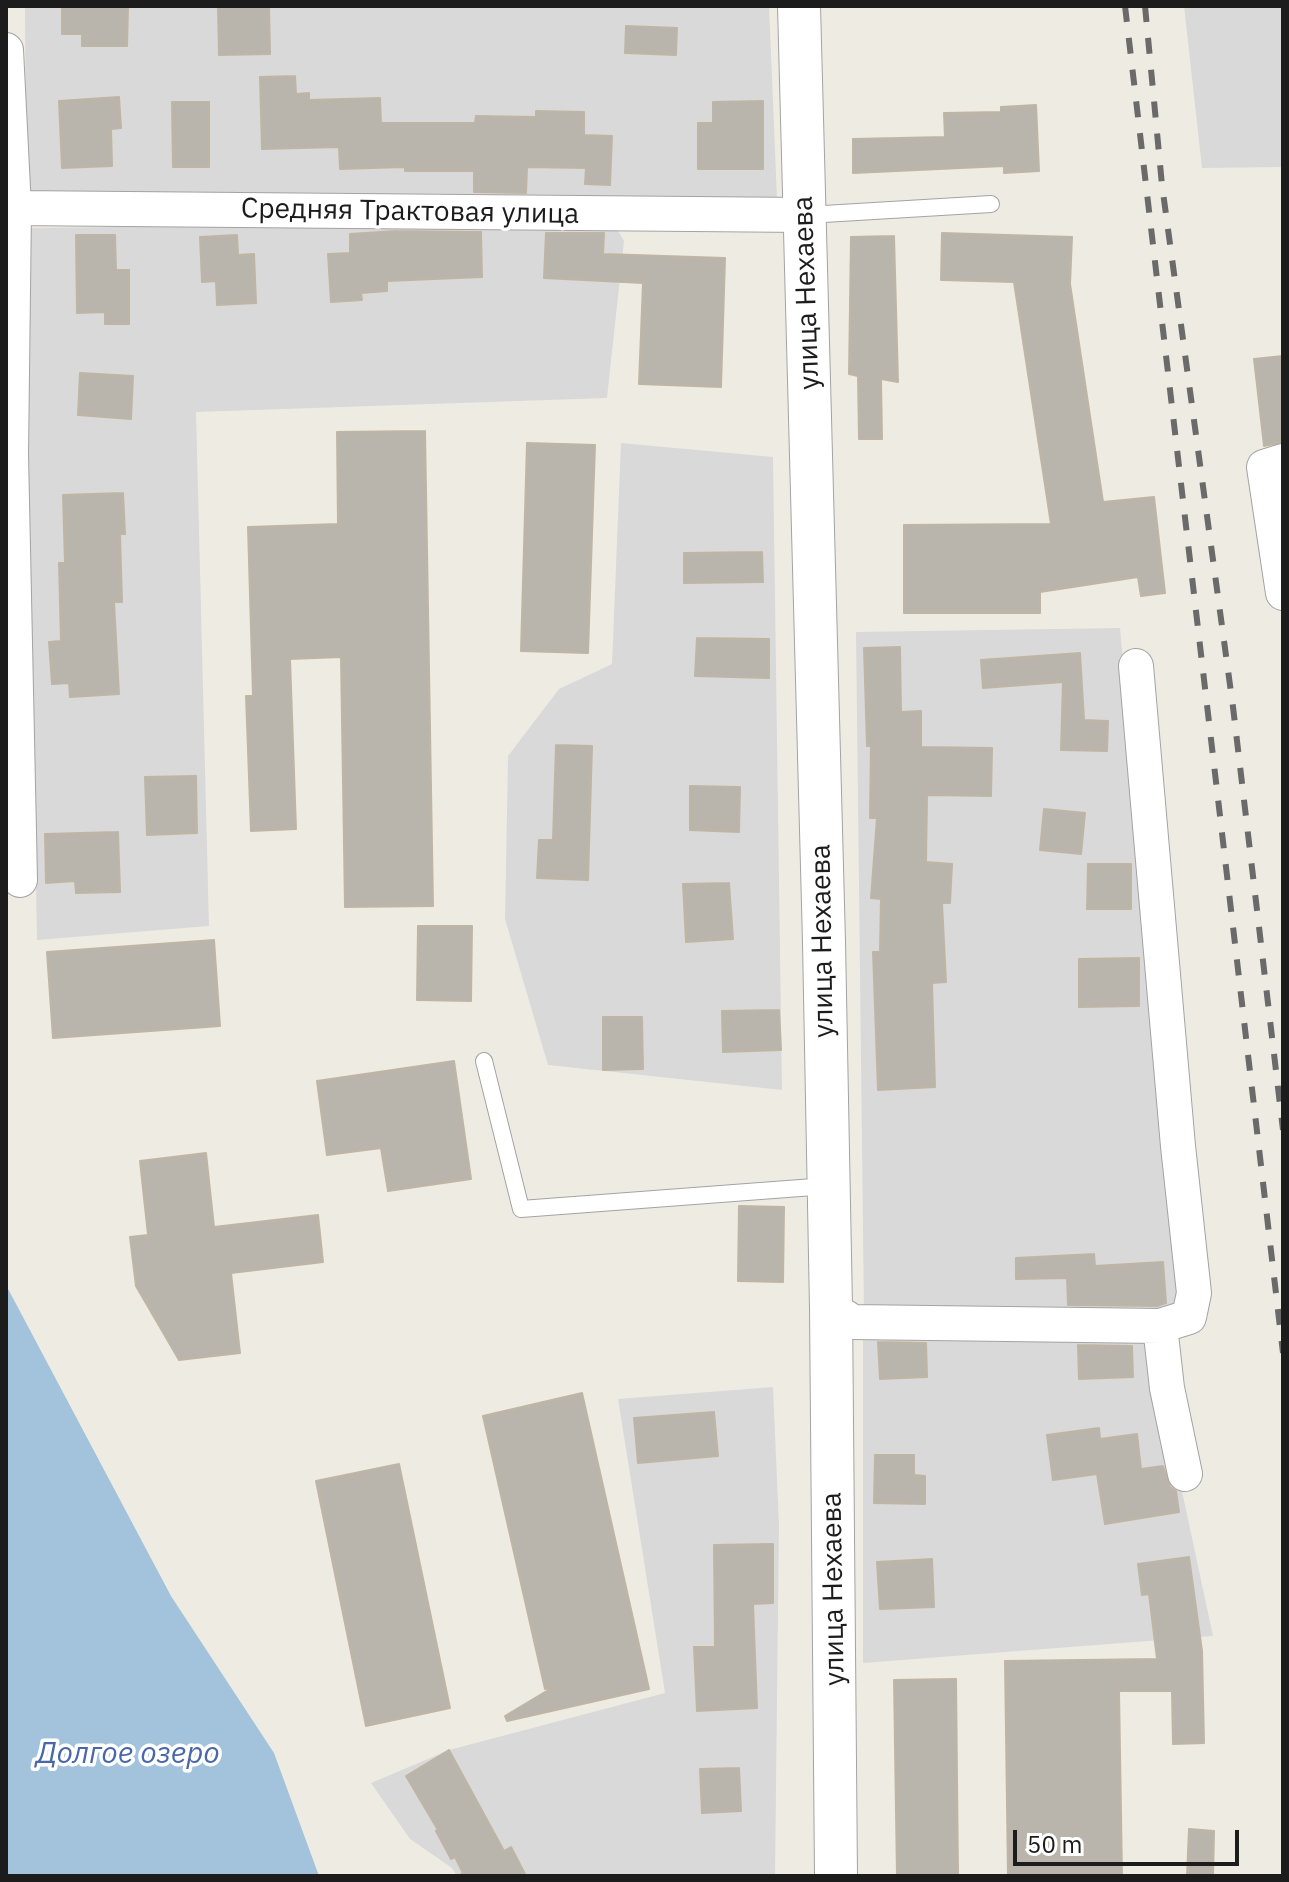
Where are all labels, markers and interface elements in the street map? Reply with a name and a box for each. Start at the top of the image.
street label: Средняя Трактовая улица [241,192,579,232]
street label: улица Нехаева [787,196,827,390]
street label: улица Нехаева [805,844,841,1038]
street label: улица Нехаева [816,1492,852,1686]
water label: Долгое озеро [36,1736,220,1772]
scale bar [1017,1814,1243,1864]
text: 50 m [1027,1828,1082,1860]

